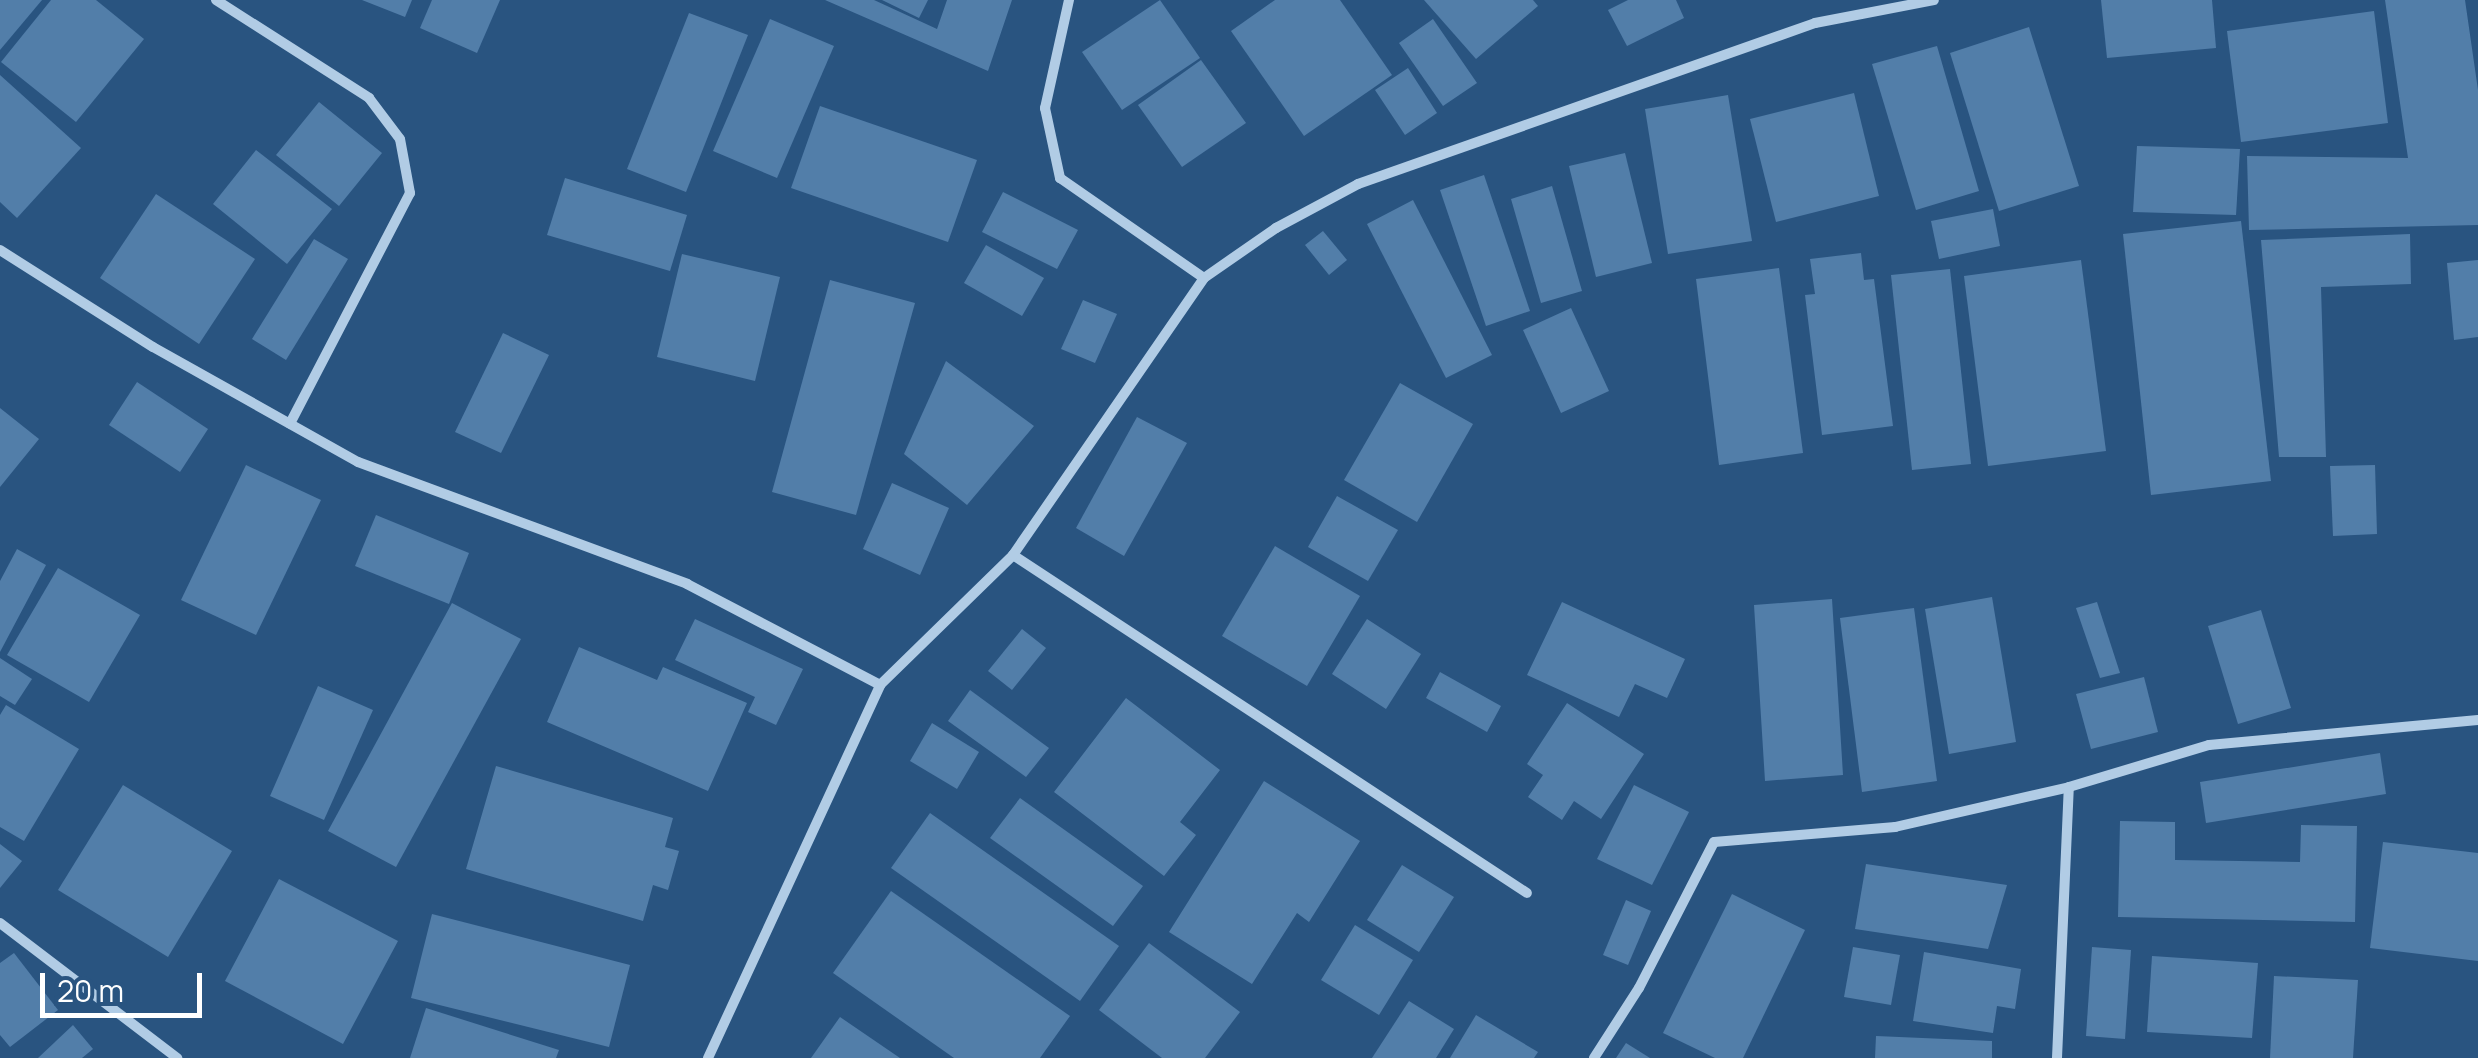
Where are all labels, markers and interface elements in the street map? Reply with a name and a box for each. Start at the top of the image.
scale bar [45,953,208,1015]
text: 20 m [57,970,124,1011]

